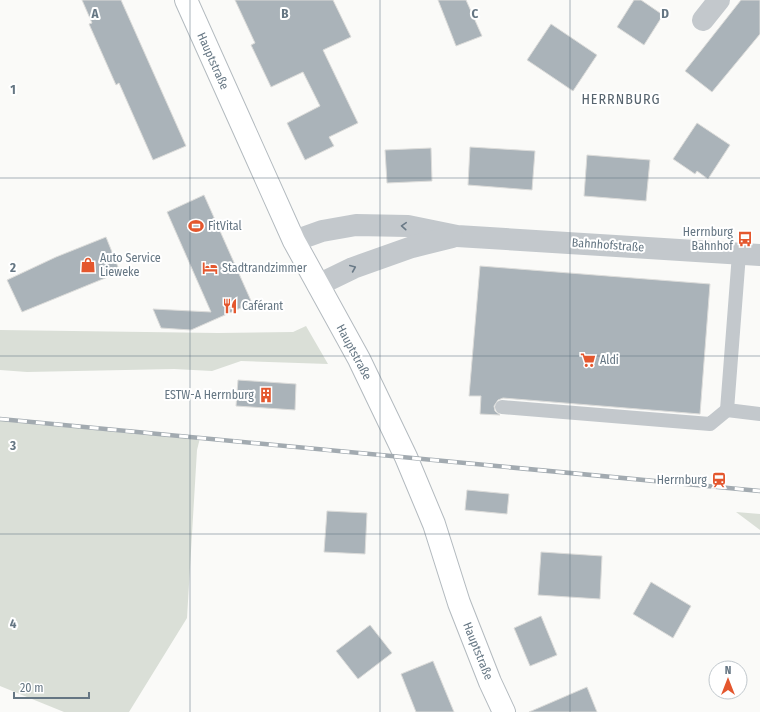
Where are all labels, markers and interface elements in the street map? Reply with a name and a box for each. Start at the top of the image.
text: A [90,6,99,21]
text: B [281,6,289,21]
text: C [472,6,479,21]
text: D [661,6,669,21]
street label: Hauptstraße [194,30,232,92]
text: 1 [10,82,16,97]
district label: HERRNBURG [581,91,661,108]
sports icon: FitVital [187,217,205,235]
place label: FitVital [208,219,242,233]
one-way arrow [401,222,408,231]
place label: Herrnburg Bahnhof [683,225,734,253]
bus stop icon: Herrnburg Bahnhof [736,230,754,248]
street label: Bahnhofstraße [571,235,645,255]
place label: Auto Service Lieweke [100,251,161,279]
shop icon: Auto Service Lieweke [79,256,97,274]
hotel icon: Stadtrandzimmer [201,259,219,277]
text: 2 [9,260,16,275]
place label: Stadtrandzimmer [222,261,308,275]
one-way arrow [349,265,357,273]
restaurant icon: Caférant [221,297,239,315]
place label: Caférant [242,299,283,313]
street label: Hauptstraße [334,322,374,382]
supermarket icon: Aldi [579,351,597,369]
place label: Aldi [600,353,619,367]
building icon: ESTW-A Herrnburg [257,386,275,404]
place label: ESTW-A Herrnburg [165,388,254,402]
text: 3 [9,438,16,453]
station icon: Herrnburg [710,471,728,489]
place label: Herrnburg [657,473,707,487]
text: 4 [10,616,17,631]
street label: Hauptstraße [460,620,496,682]
north arrow [708,660,748,700]
text: N [725,664,731,677]
scale bar [14,674,89,700]
text: 20 m [20,681,44,695]

